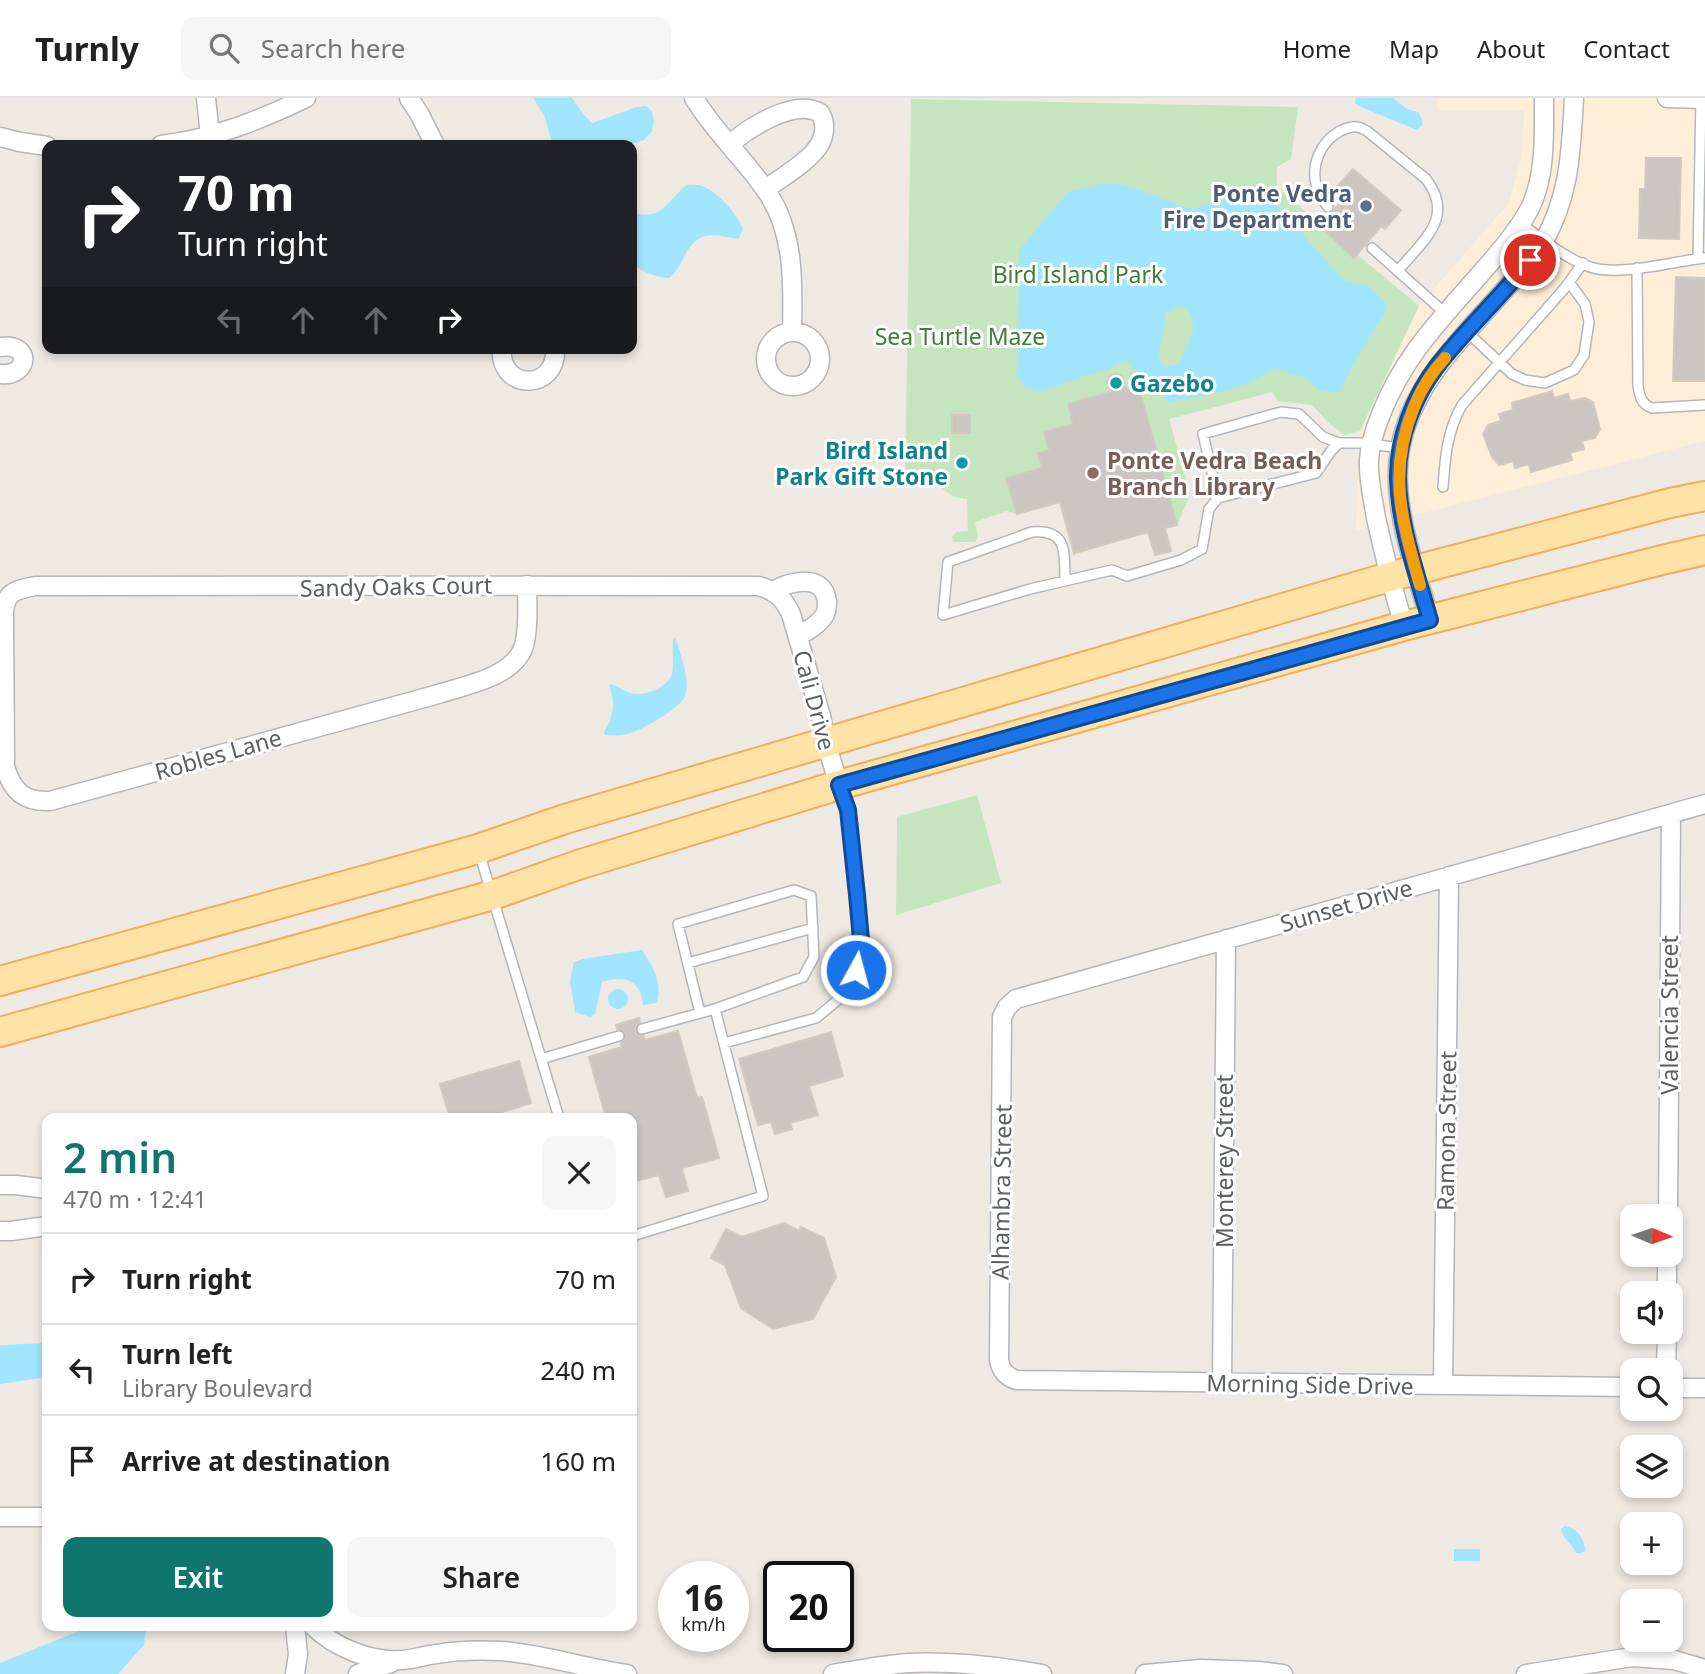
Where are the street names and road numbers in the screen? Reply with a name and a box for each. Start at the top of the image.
street label: Sandy Oaks Court [300,568,492,604]
street label: Cali Drive [786,647,844,753]
street label: Robles Lane [151,721,285,787]
street label: Sunset Drive [1276,871,1416,939]
street label: Valencia Street [1653,935,1685,1095]
street label: Ramona Street [1429,1051,1463,1211]
street label: Monterey Street [1208,1074,1240,1248]
street label: Alhambra Street [983,1104,1019,1280]
street label: Morning Side Drive [1206,1366,1414,1402]

